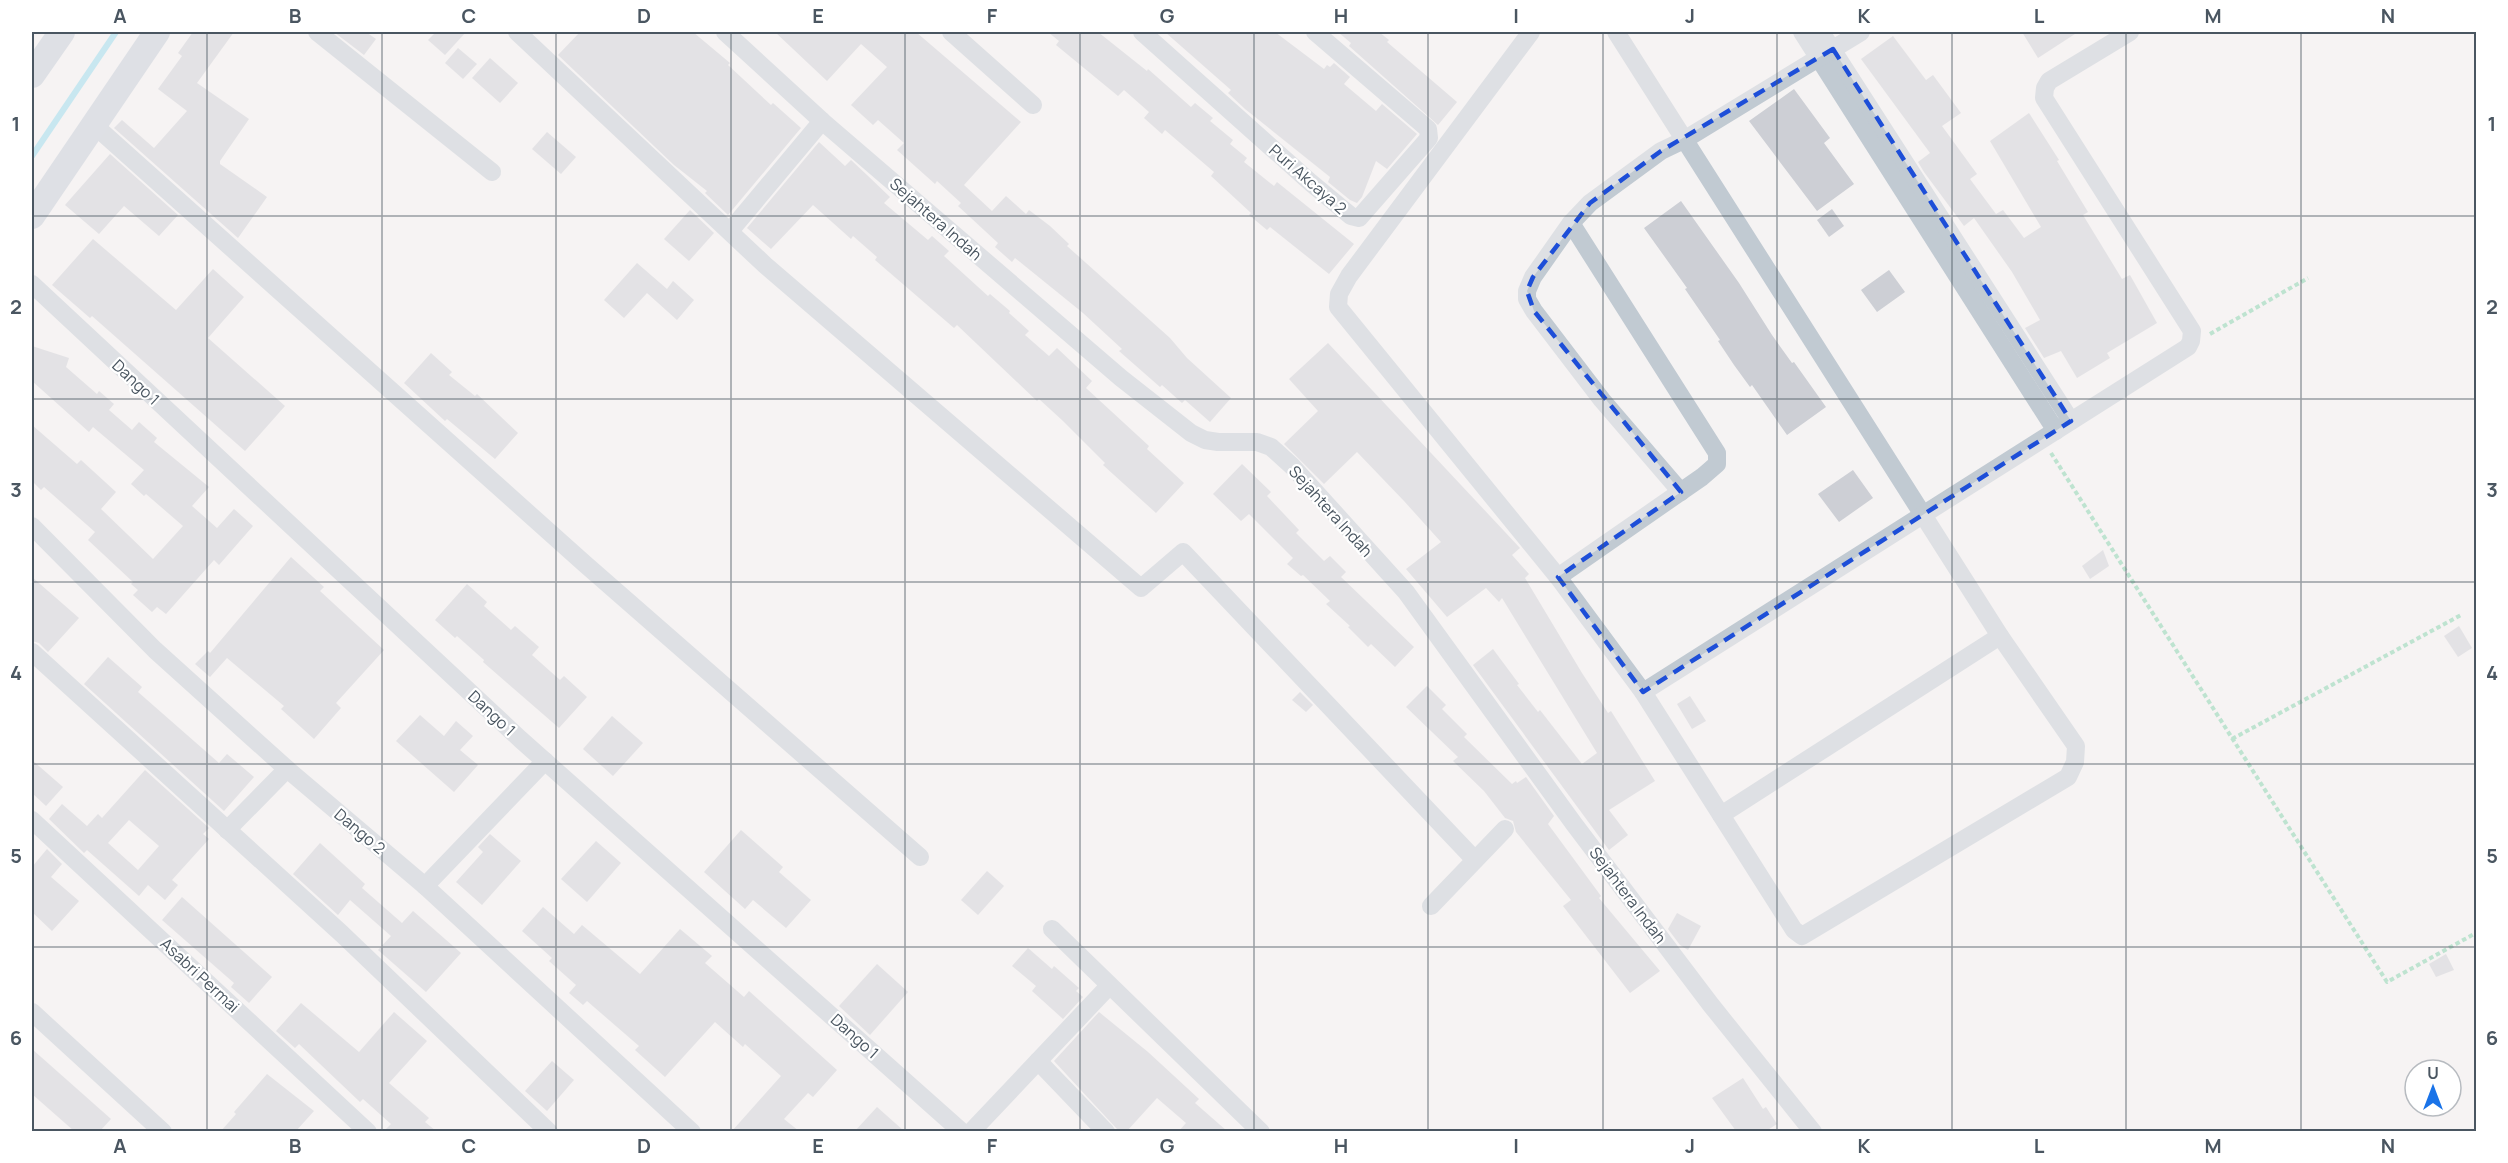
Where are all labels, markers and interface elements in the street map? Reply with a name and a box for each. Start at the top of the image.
text: A [113,2,127,29]
text: B [289,2,302,29]
text: C [462,2,476,29]
text: D [637,2,651,29]
text: E [812,2,824,29]
text: F [987,2,998,29]
text: G [1160,2,1175,29]
text: H [1334,2,1348,29]
text: I [1513,2,1519,29]
text: J [1685,2,1695,29]
text: K [1858,2,1871,29]
text: L [2034,2,2045,29]
text: M [2204,2,2222,29]
text: N [2381,2,2395,29]
text: 1 [12,110,20,137]
text: 1 [2488,110,2496,137]
street label: Puri Akcaya 2 [1264,139,1352,219]
street label: Sejahtera Indah [885,173,987,265]
text: 2 [10,293,22,320]
text: 2 [2486,293,2498,320]
street label: Dango 1 [107,354,165,410]
street label: Sejahtera Indah [1284,461,1378,561]
text: 3 [10,476,22,503]
text: 3 [2486,476,2498,503]
text: 4 [10,659,22,686]
text: 4 [2486,659,2498,686]
street label: Dango 1 [463,685,521,741]
street label: Dango 2 [330,803,390,859]
text: 5 [10,842,22,869]
street label: Sejahtera Indah [1584,842,1672,948]
text: 5 [2486,842,2498,869]
street label: Asabri Permai [156,933,244,1017]
street label: Dango 1 [826,1009,884,1063]
text: 6 [10,1024,22,1051]
text: 6 [2486,1024,2498,1051]
north arrow [2403,1058,2463,1118]
text: U [2427,1062,2439,1084]
text: A [113,1132,127,1159]
text: B [289,1132,302,1159]
text: C [462,1132,476,1159]
text: D [637,1132,651,1159]
text: E [812,1132,824,1159]
text: F [987,1132,998,1159]
text: G [1160,1132,1175,1159]
text: H [1334,1132,1348,1159]
text: I [1513,1132,1519,1159]
text: J [1685,1132,1695,1159]
text: K [1858,1132,1871,1159]
text: L [2034,1132,2045,1159]
text: M [2204,1132,2222,1159]
text: N [2381,1132,2395,1159]

